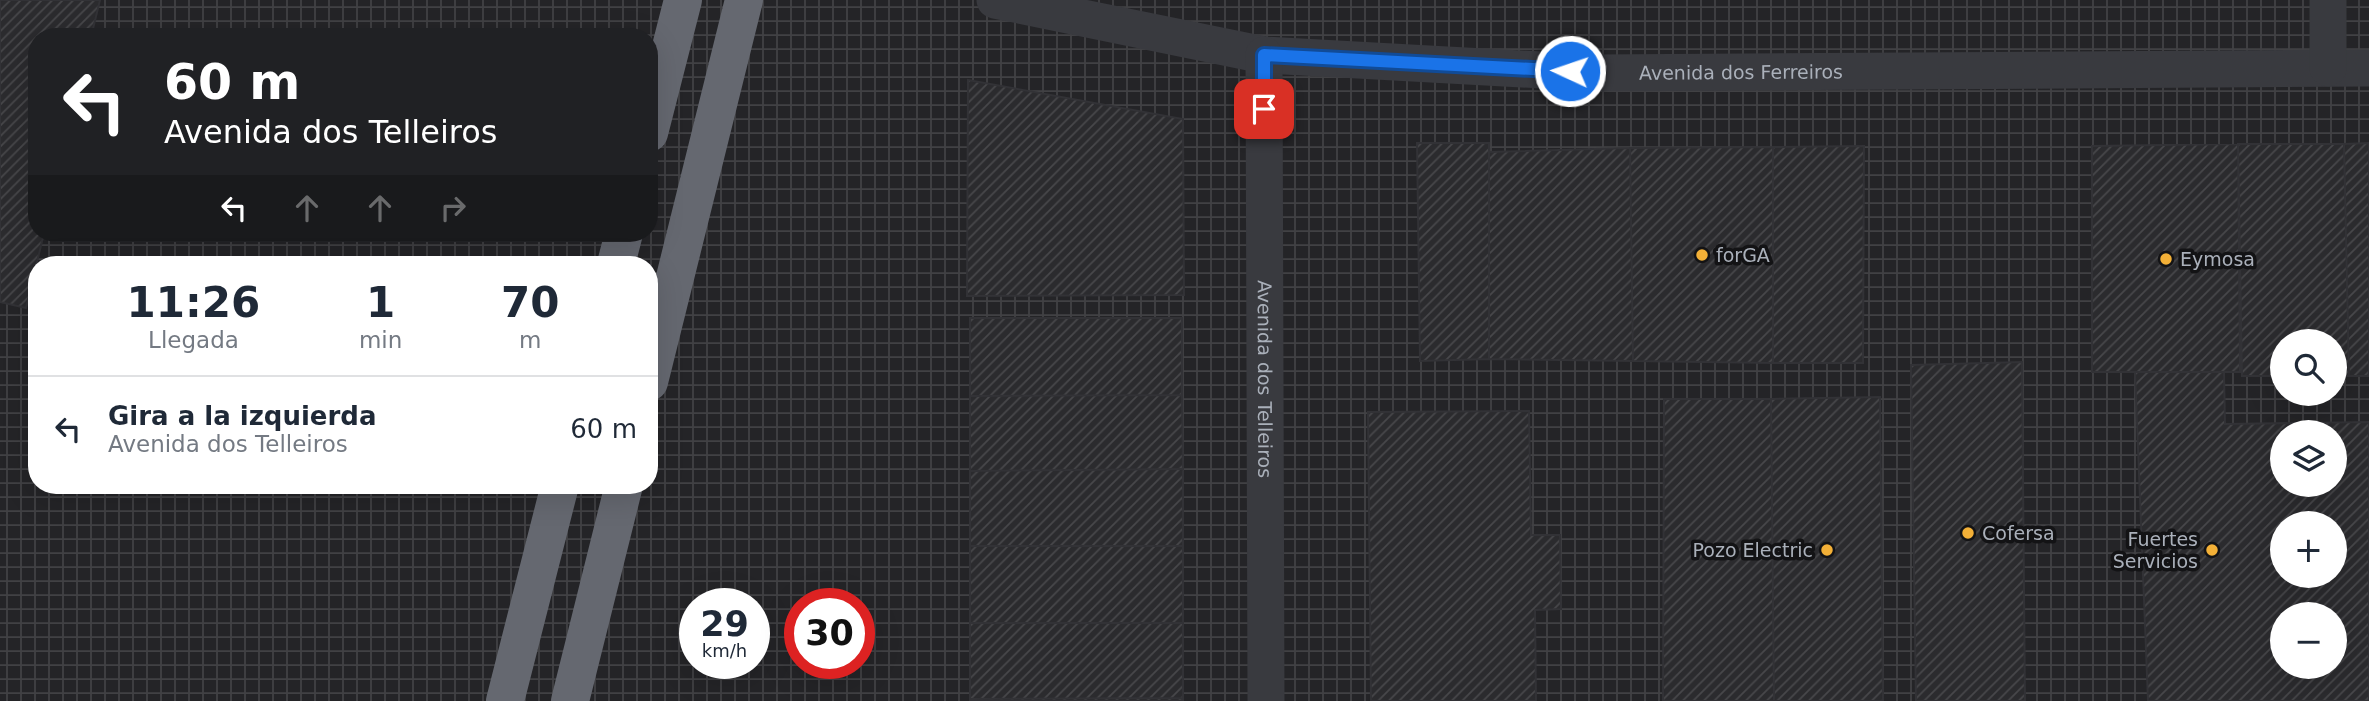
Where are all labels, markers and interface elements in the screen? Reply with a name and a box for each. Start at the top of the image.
position arrow [1533,34,1607,108]
text: 60 m [164,54,300,111]
icon: left [49,56,140,147]
street label: Avenida dos Ferreiros [1639,60,1843,84]
pin [1234,79,1294,139]
icon: arrive [1245,90,1283,128]
text: Avenida dos Telleiros [164,113,498,151]
icon: left [215,189,253,227]
icon: ahead [288,189,326,227]
icon: ahead [361,189,399,227]
icon: right [434,189,472,227]
place label: forGA [1716,244,1770,266]
marker: forGA [1694,247,1710,263]
place label: Eymosa [2180,248,2255,270]
marker: Eymosa [2158,251,2174,267]
text: 11:26 [127,278,260,327]
text: 1 [366,278,395,327]
text: 70 [501,278,559,327]
street label: Avenida dos Telleiros [1254,280,1276,478]
text: Llegada [148,327,239,353]
text: min [359,327,402,353]
text: m [519,327,541,353]
map controls [2270,329,2347,679]
button: search [2270,329,2347,406]
text: Gira a la izquierda [108,401,376,431]
icon: left [49,410,87,448]
text: 60 m [570,414,637,444]
button: layers [2270,420,2347,497]
text: Avenida dos Telleiros [108,431,348,457]
button: + [2270,511,2347,588]
place label: Cofersa [1982,522,2055,544]
marker: Cofersa [1960,525,1976,541]
place label: Fuertes Servicios [2113,528,2198,572]
place label: Pozo Electric [1693,539,1813,561]
marker: Pozo Electric [1819,542,1835,558]
marker: Fuertes Servicios [2204,542,2220,558]
speed limit sign: 30 [784,588,875,679]
button: − [2270,602,2347,679]
text: 29 [700,604,749,644]
text: km/h [702,640,747,661]

